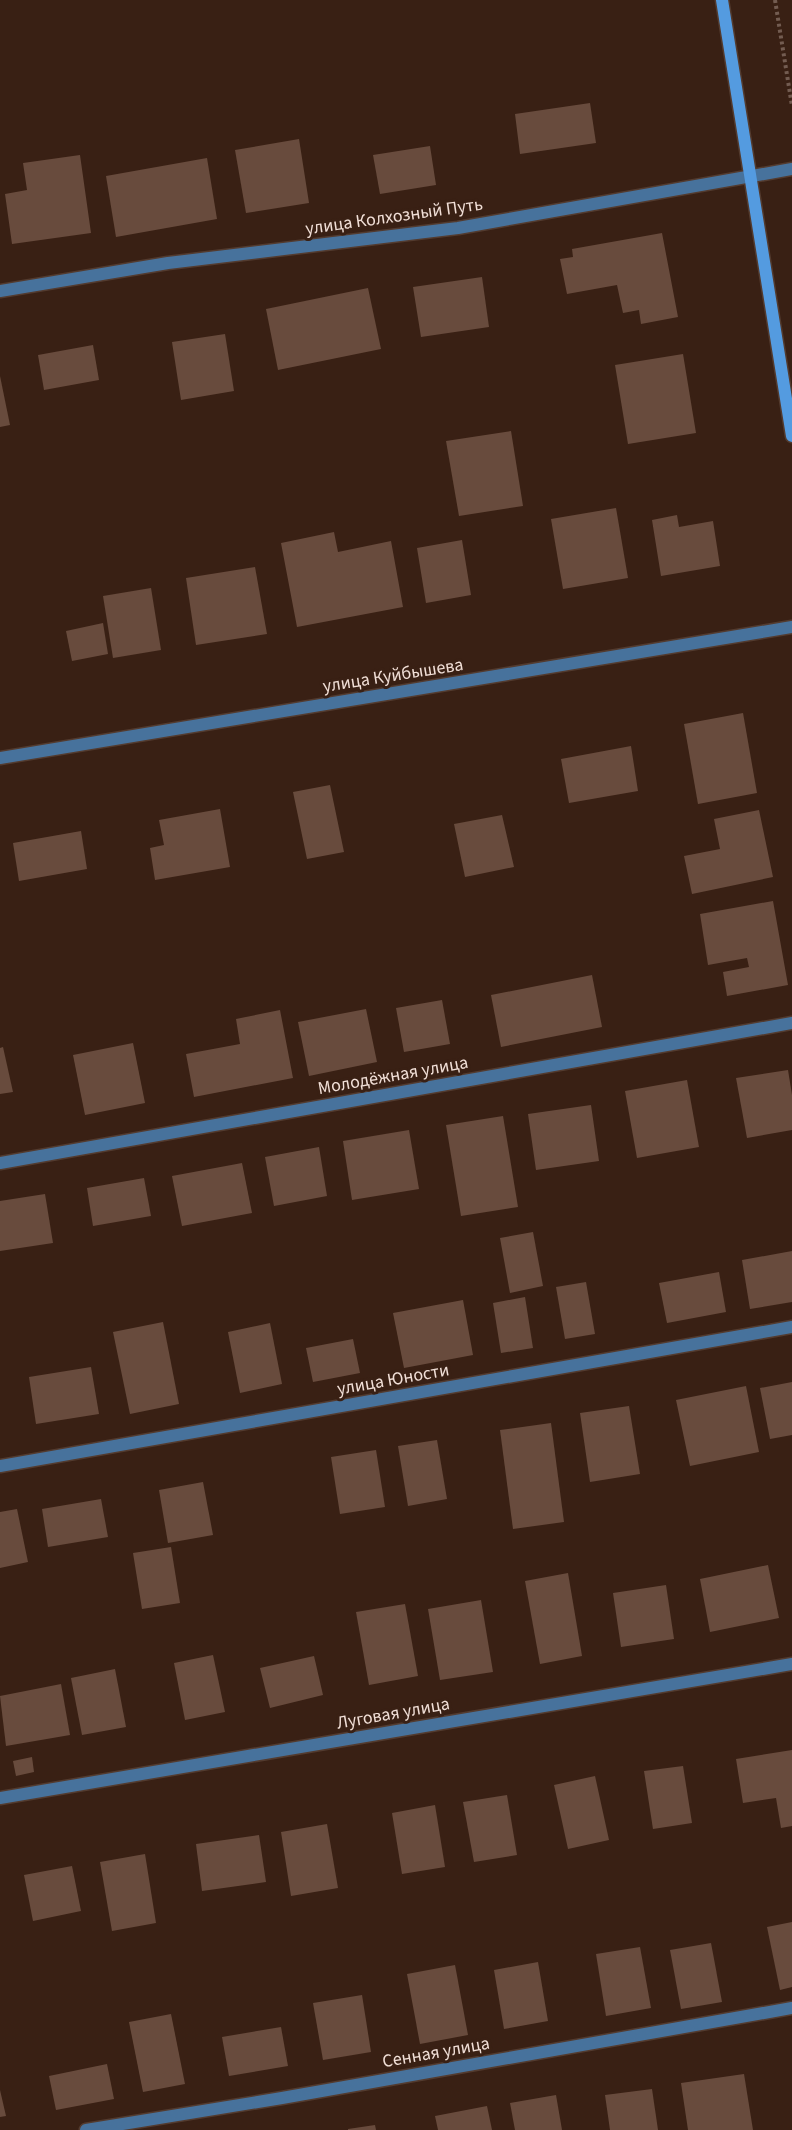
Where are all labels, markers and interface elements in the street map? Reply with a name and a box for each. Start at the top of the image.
street label: улица Колхозный Путь [304,192,485,241]
street label: улица Куйбышева [321,652,465,699]
street label: Молодёжная улица [316,1050,470,1101]
street label: улица Юности [335,1357,451,1402]
street label: Луговая улица [335,1691,452,1736]
street label: Сенная улица [380,2031,492,2074]

